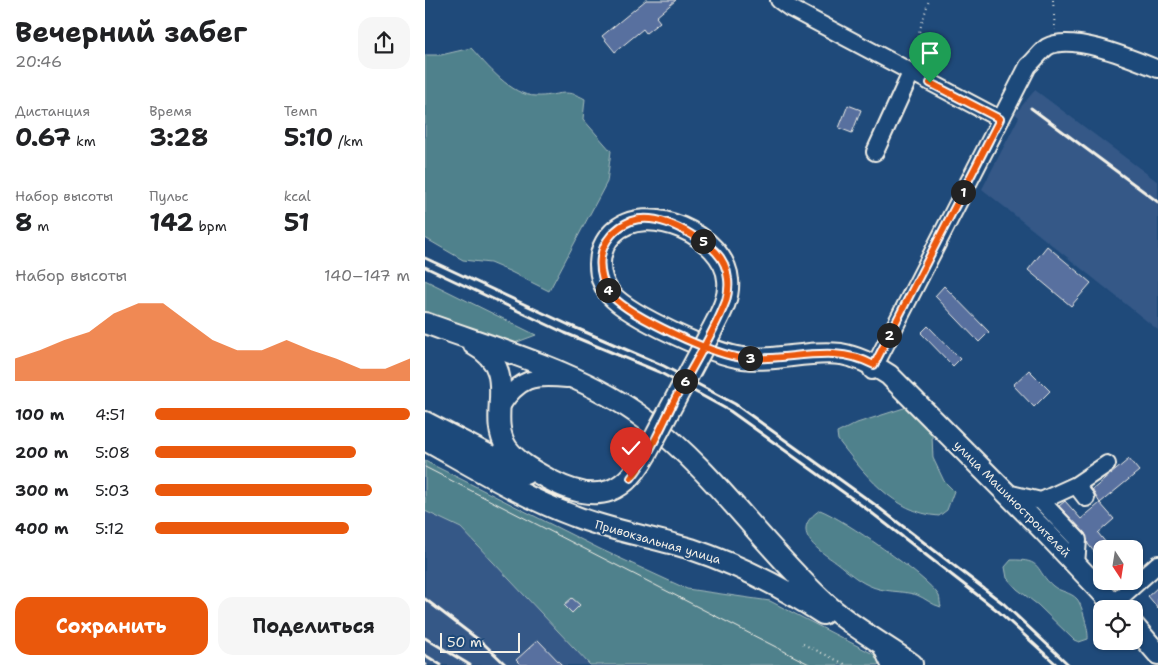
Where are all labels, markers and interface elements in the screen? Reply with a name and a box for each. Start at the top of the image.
text: Вечерний забег [15,13,247,51]
button: share [358,17,410,69]
pin [909,32,951,83]
icon: arrive [916,39,944,67]
text: 20:46 [15,51,62,72]
text: Дистанция [15,102,90,120]
text: Время [149,102,192,120]
text: Темп [284,102,318,120]
text: 0.67 [15,120,71,154]
text: 3:28 [149,120,208,154]
text: 5:10 [284,120,333,154]
text: km [71,132,96,150]
text: /km [333,132,363,150]
pin: 1 [951,180,975,204]
text: 1 [960,183,967,201]
text: Набор высоты [15,187,113,205]
text: Пульс [149,187,189,205]
text: kcal [284,187,311,205]
text: 8 [15,205,33,239]
text: 142 [149,205,194,239]
text: 51 [284,205,310,239]
text: m [33,217,49,235]
text: bpm [194,217,227,235]
pin: 5 [691,228,715,254]
text: 5 [699,232,708,250]
text: Набор высоты [15,265,127,286]
text: 140–147 m [324,265,410,286]
pin: 4 [595,278,621,302]
text: 4 [604,281,613,299]
pin: 2 [877,322,901,348]
text: 2 [885,326,894,344]
pin: 3 [737,346,763,370]
text: 3 [746,349,755,367]
pin: 6 [673,368,697,394]
text: 6 [681,372,690,390]
text: 100 m [15,404,64,425]
text: 4:51 [95,404,125,425]
pin [610,427,652,478]
icon: check [617,434,645,462]
street label: улица Машиностроителей [950,437,1074,561]
text: 200 m [15,442,68,463]
text: 5:08 [95,442,130,463]
text: 300 m [15,480,69,501]
text: 5:03 [95,480,130,501]
street label: Привокзальная улица [593,516,723,568]
text: 400 m [15,518,69,539]
text: 5:12 [95,518,125,539]
north arrow [1093,540,1143,590]
map controls [1093,540,1143,650]
button: Сохранить [15,597,208,655]
button: Поделиться [218,597,410,655]
button: locate [1093,600,1143,650]
scale bar [440,630,520,653]
text: 50 m [447,633,482,651]

